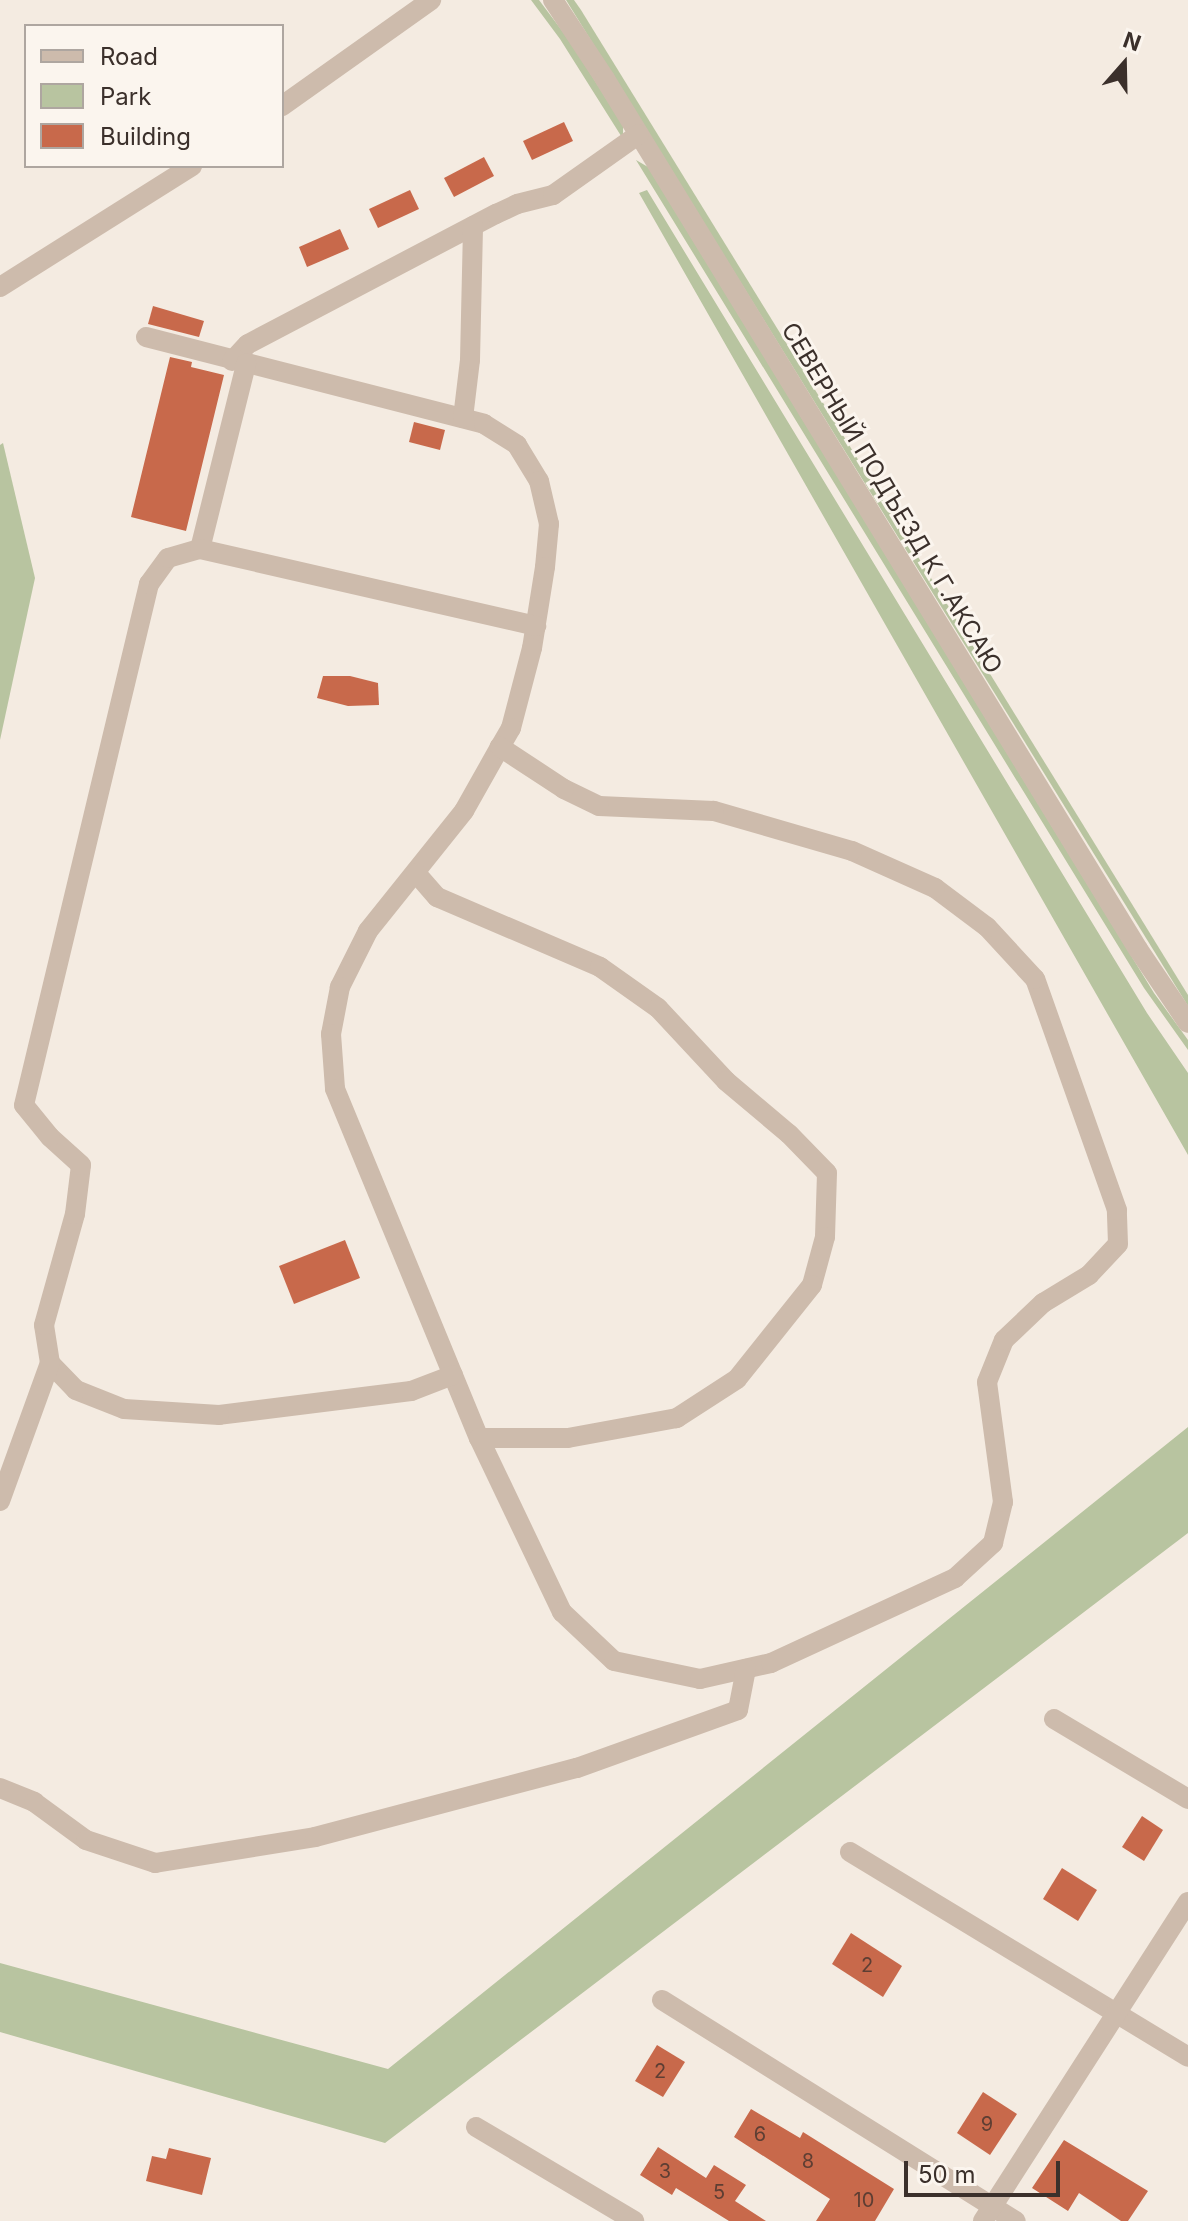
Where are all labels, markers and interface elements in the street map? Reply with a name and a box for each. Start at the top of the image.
legend [24,24,284,168]
north arrow [1084,24,1164,104]
text: N [1120,26,1145,57]
text: Road [100,42,158,71]
text: Park [100,82,151,111]
text: Building [100,122,191,151]
street label: СЕВЕРНЫЙ ПОДЪЕЗД К Г.АКСАЮ [776,317,1008,679]
house number: 2 [861,1953,873,1977]
house number: 2 [654,2059,666,2083]
house number: 9 [981,2112,993,2136]
house number: 6 [754,2122,766,2146]
scale bar [908,2145,1064,2195]
house number: 8 [802,2149,814,2173]
house number: 3 [659,2159,671,2183]
text: 50 m [918,2160,976,2189]
house number: 5 [713,2180,725,2204]
house number: 10 [854,2188,874,2212]

